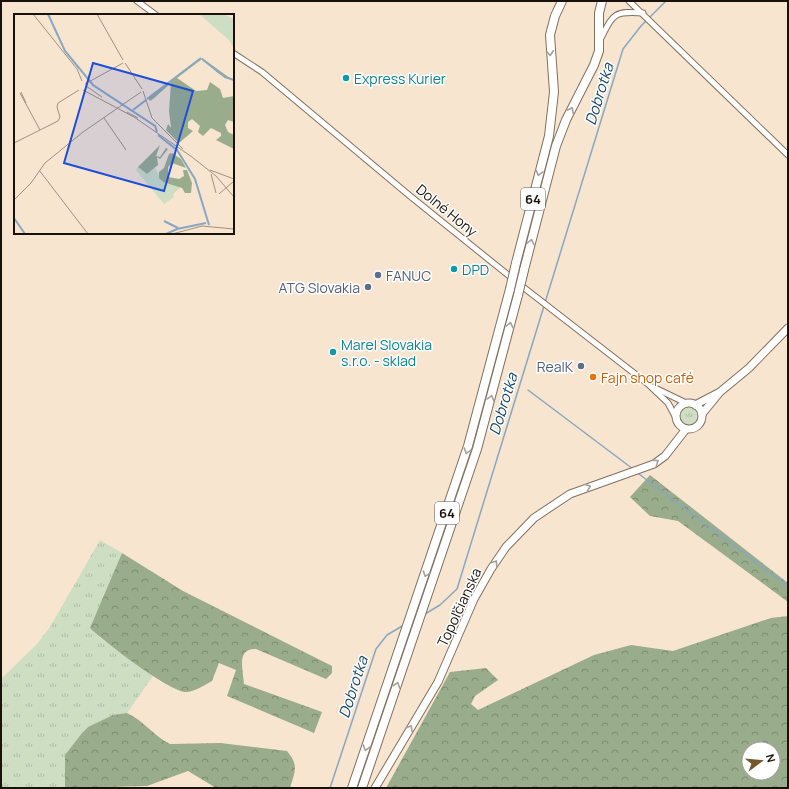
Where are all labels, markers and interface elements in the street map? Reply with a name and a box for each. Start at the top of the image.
inset map [14,14,234,234]
one-way arrow [546,50,555,56]
water label: Dobrotka [580,60,619,128]
place label: Express Kurier [354,69,446,88]
marker: Express Kurier [341,73,351,83]
one-way arrow [567,107,574,114]
one-way arrow [536,170,544,177]
street label: Dolné Hony [412,179,482,241]
road number: 64 [521,188,545,210]
one-way arrow [527,239,535,245]
place label: DPD [462,260,489,279]
marker: DPD [449,264,459,274]
place label: FANUC [386,266,431,285]
marker: FANUC [373,270,383,280]
place label: ATG Slovakia [279,278,360,297]
marker: ATG Slovakia [363,282,373,292]
one-way arrow [505,322,514,329]
place label: Marel Slovakia s.r.o. - sklad [341,335,432,370]
marker: Marel Slovakia s.r.o. - sklad [328,347,338,357]
place label: RealK [537,357,574,376]
marker: RealK [576,361,586,371]
place label: Fajn shop café [601,368,694,387]
water label: Dobrotka [484,370,523,438]
marker: Fajn shop café [588,372,598,382]
one-way arrow [486,394,495,401]
one-way arrow [463,447,472,454]
one-way arrow [652,459,659,466]
one-way arrow [585,483,592,491]
road number: 64 [435,502,459,524]
one-way arrow [490,561,497,568]
street label: Topoľčianska [432,565,486,649]
one-way arrow [422,570,430,577]
water label: Dobrotka [333,653,373,721]
one-way arrow [393,681,401,688]
one-way arrow [405,725,413,732]
north arrow [741,741,781,781]
one-way arrow [362,744,371,751]
text: N [763,752,779,764]

